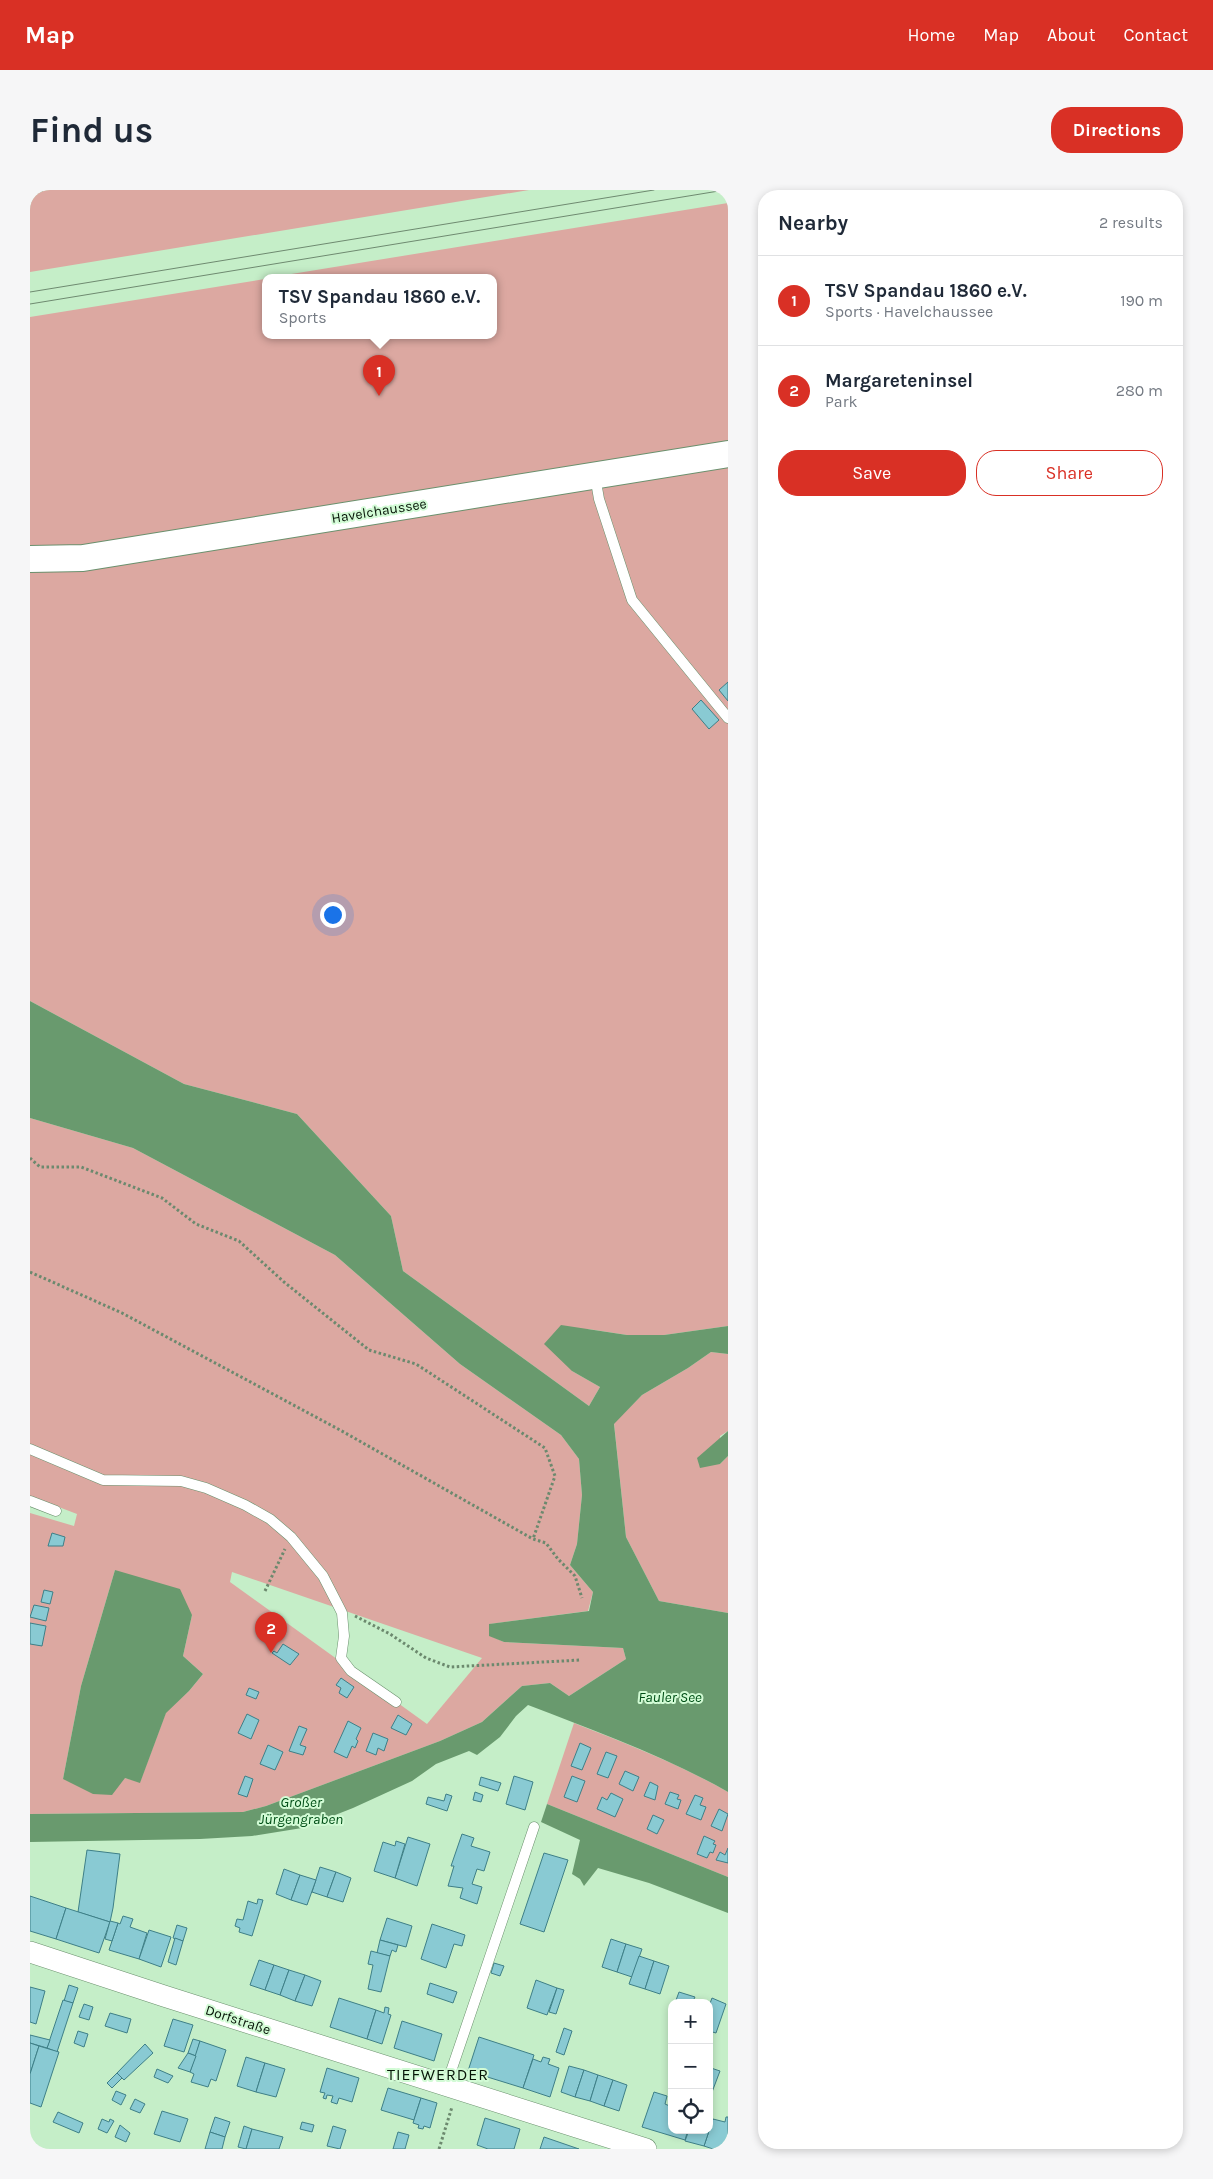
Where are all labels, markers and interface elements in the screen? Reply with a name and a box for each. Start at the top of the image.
text: Map [25,21,75,49]
text: Home [907,24,955,46]
text: Map [983,24,1019,46]
text: About [1047,24,1096,46]
text: Contact [1124,24,1188,46]
button: Directions [1051,107,1183,153]
text: Find us [30,110,153,151]
text: Nearby [778,211,848,235]
text: 2 results [1099,213,1163,232]
popup [262,274,497,339]
text: TSV Spandau 1860 e.V. [825,280,1027,302]
text: TSV Spandau 1860 e.V. [279,286,480,308]
text: 1 [791,291,797,310]
text: 190 m [1120,291,1163,310]
text: Sports · Havelchaussee [825,302,993,321]
text: Sports [279,308,327,327]
pin: 1 [363,355,395,396]
text: Margareteninsel [825,370,973,392]
text: 2 [789,381,799,400]
text: 280 m [1116,381,1163,400]
text: Park [825,392,857,411]
button: Save [778,450,966,496]
button: Share [976,450,1163,496]
street label: Havelchaussee [330,495,428,527]
your location [320,902,346,928]
pin: 2 [255,1612,287,1653]
water label: Fauler See [638,1688,702,1706]
water label: Großer Jürgengraben [259,1793,343,1828]
map controls [668,1999,713,2134]
button: + [668,1999,713,2044]
street label: Dorfstraße [203,2001,273,2039]
button: − [668,2044,713,2089]
district label: TIEFWERDER [387,2065,489,2084]
button: locate [668,2089,713,2134]

